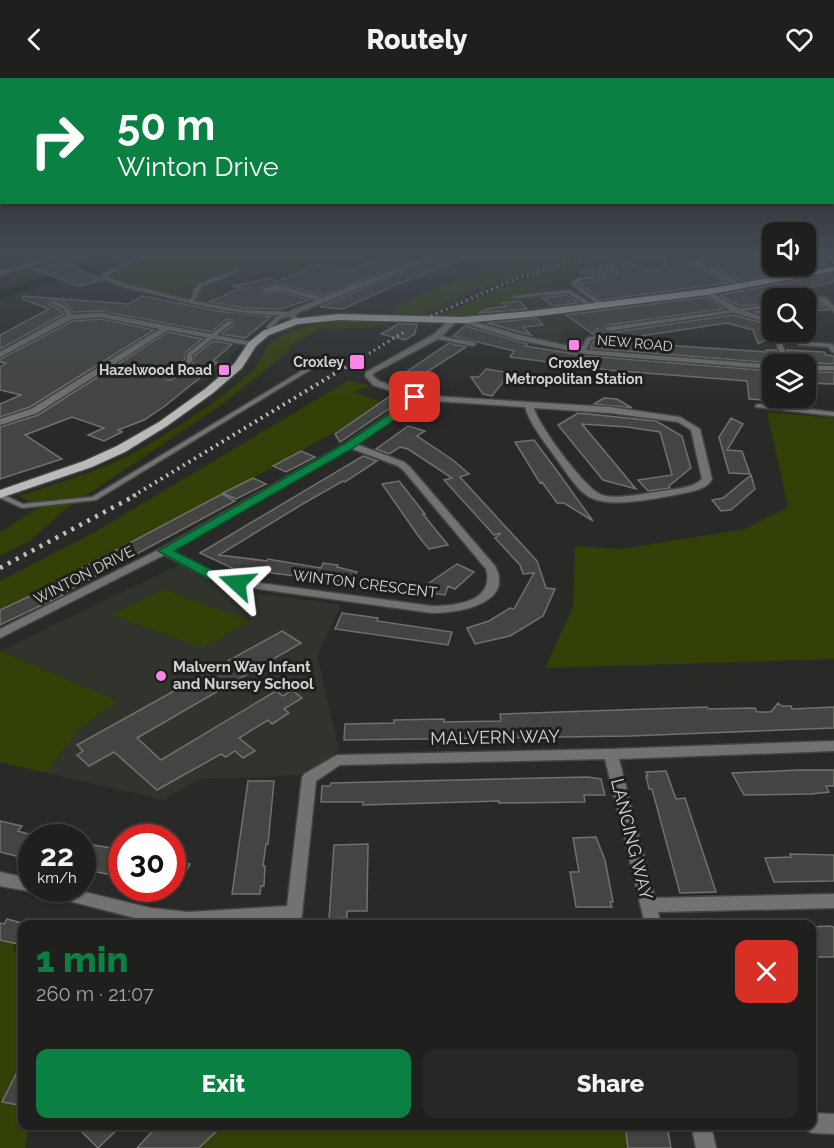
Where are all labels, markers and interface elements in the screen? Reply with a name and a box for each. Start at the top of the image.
icon: back [18,23,51,56]
icon: heart [783,23,816,56]
text: Routely [366,24,468,55]
text: 50 m [117,101,215,150]
icon: right [18,102,96,180]
text: Winton Drive [117,151,279,182]
map controls [762,222,816,408]
button: sound [762,222,816,276]
button: search [762,288,816,342]
street label: NEW ROAD [597,332,673,354]
marker: Croxley Metropolitan Station [567,338,581,352]
marker: Croxley [348,353,366,371]
place label: Croxley [293,354,344,370]
button: layers [762,354,816,408]
place label: Croxley Metropolitan Station [505,355,643,387]
place label: Hazelwood Road [99,362,212,378]
marker: Hazelwood Road [217,363,231,377]
pin [389,371,440,422]
icon: arrive [398,380,431,413]
street label: WINTON DRIVE [31,542,137,608]
position arrow [205,551,269,615]
street label: WINTON CRESCENT [292,566,438,602]
place label: Malvern Way Infant and Nursery School [173,658,314,693]
marker: Malvern Way Infant and Nursery School [154,669,168,683]
street label: MALVERN WAY [430,725,560,749]
street label: LANCING WAY [607,776,657,902]
speed limit sign: 30 [108,824,186,902]
text: 22 [40,838,74,873]
text: km/h [37,869,77,887]
text: 1 min [36,938,128,980]
button: close [735,940,798,1003]
text: 260 m · 21:07 [36,982,154,1006]
button: Exit [36,1049,411,1118]
button: Share [423,1049,798,1118]

